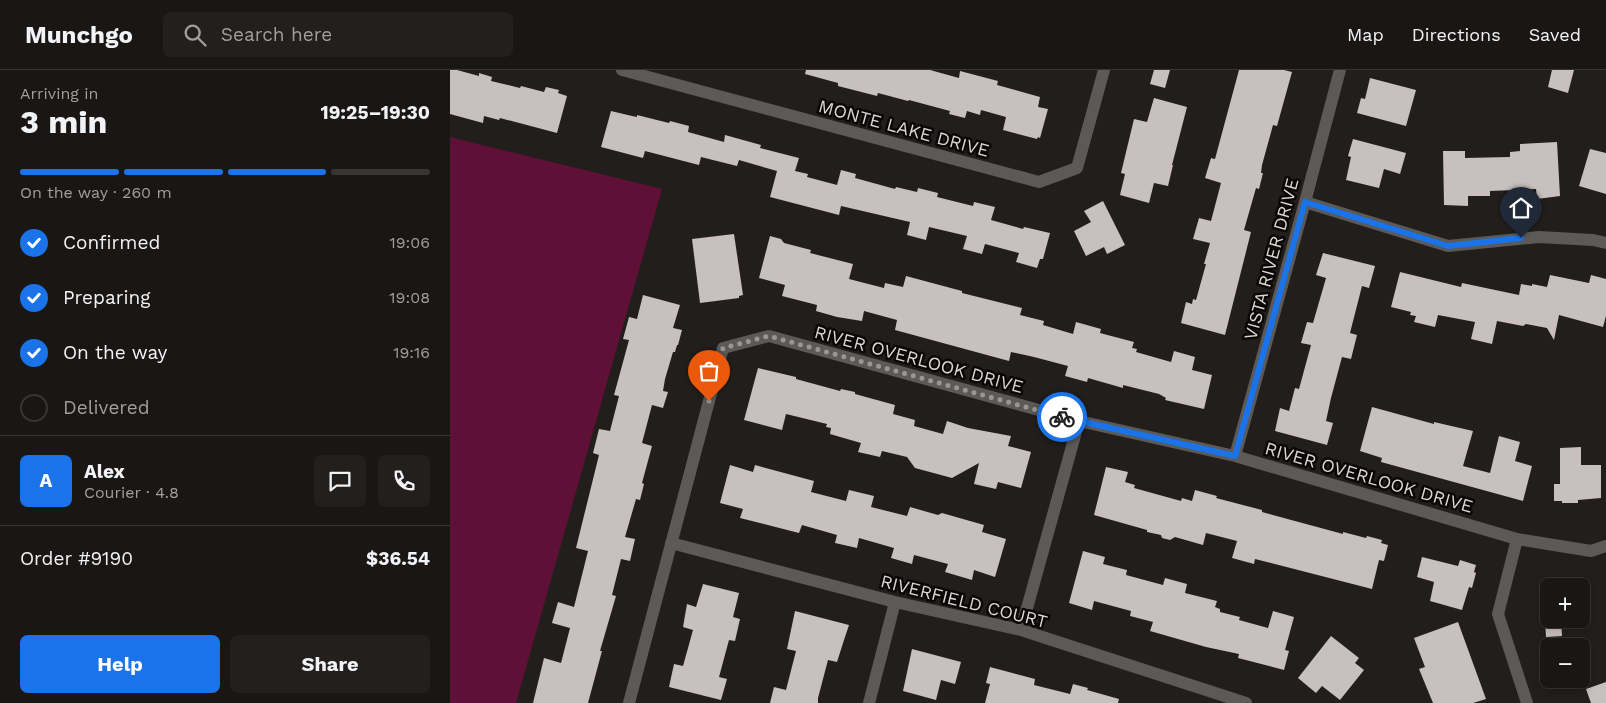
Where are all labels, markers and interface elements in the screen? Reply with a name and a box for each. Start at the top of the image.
search box [163,12,513,57]
text: Munchgo [25,21,133,49]
icon: search [181,21,209,49]
text: Search here [221,23,332,46]
text: Map [1347,24,1384,45]
text: Directions [1412,24,1501,45]
text: Saved [1529,24,1581,45]
text: Arriving in [20,84,98,103]
street label: MONTE LAKE DRIVE [816,95,992,161]
text: 19:25–19:30 [320,101,430,124]
text: 3 min [20,103,107,141]
street label: VISTA RIVER DRIVE [1239,176,1303,342]
text: On the way · 260 m [20,183,172,202]
pin [1500,187,1542,238]
icon: home [1507,194,1535,222]
icon: check [20,229,48,257]
text: Confirmed [63,231,160,254]
text: 19:06 [389,233,430,252]
icon: check [20,284,48,312]
text: Preparing [63,286,150,309]
text: 19:08 [389,288,430,307]
street label: RIVER OVERLOOK DRIVE [812,321,1026,397]
icon: check [20,339,48,367]
text: On the way [63,341,167,364]
text: 19:16 [393,343,430,362]
pin [688,350,730,401]
icon: bag [695,357,723,385]
courier [1037,392,1087,442]
text: Delivered [63,396,150,419]
icon: bike [1048,403,1076,431]
street label: RIVER OVERLOOK DRIVE [1263,437,1475,517]
button: chat [314,455,366,507]
button: phone [378,455,430,507]
text: Alex [84,460,125,483]
text: A [40,469,52,492]
text: Courier · 4.8 [84,483,179,502]
text: Order #9190 [20,547,133,570]
text: $36.54 [366,547,430,570]
street label: RIVERFIELD COURT [878,570,1050,632]
map controls [1540,578,1590,688]
button: + [1540,578,1590,628]
button: Help [20,635,220,693]
button: Share [230,635,430,693]
button: − [1540,638,1590,688]

